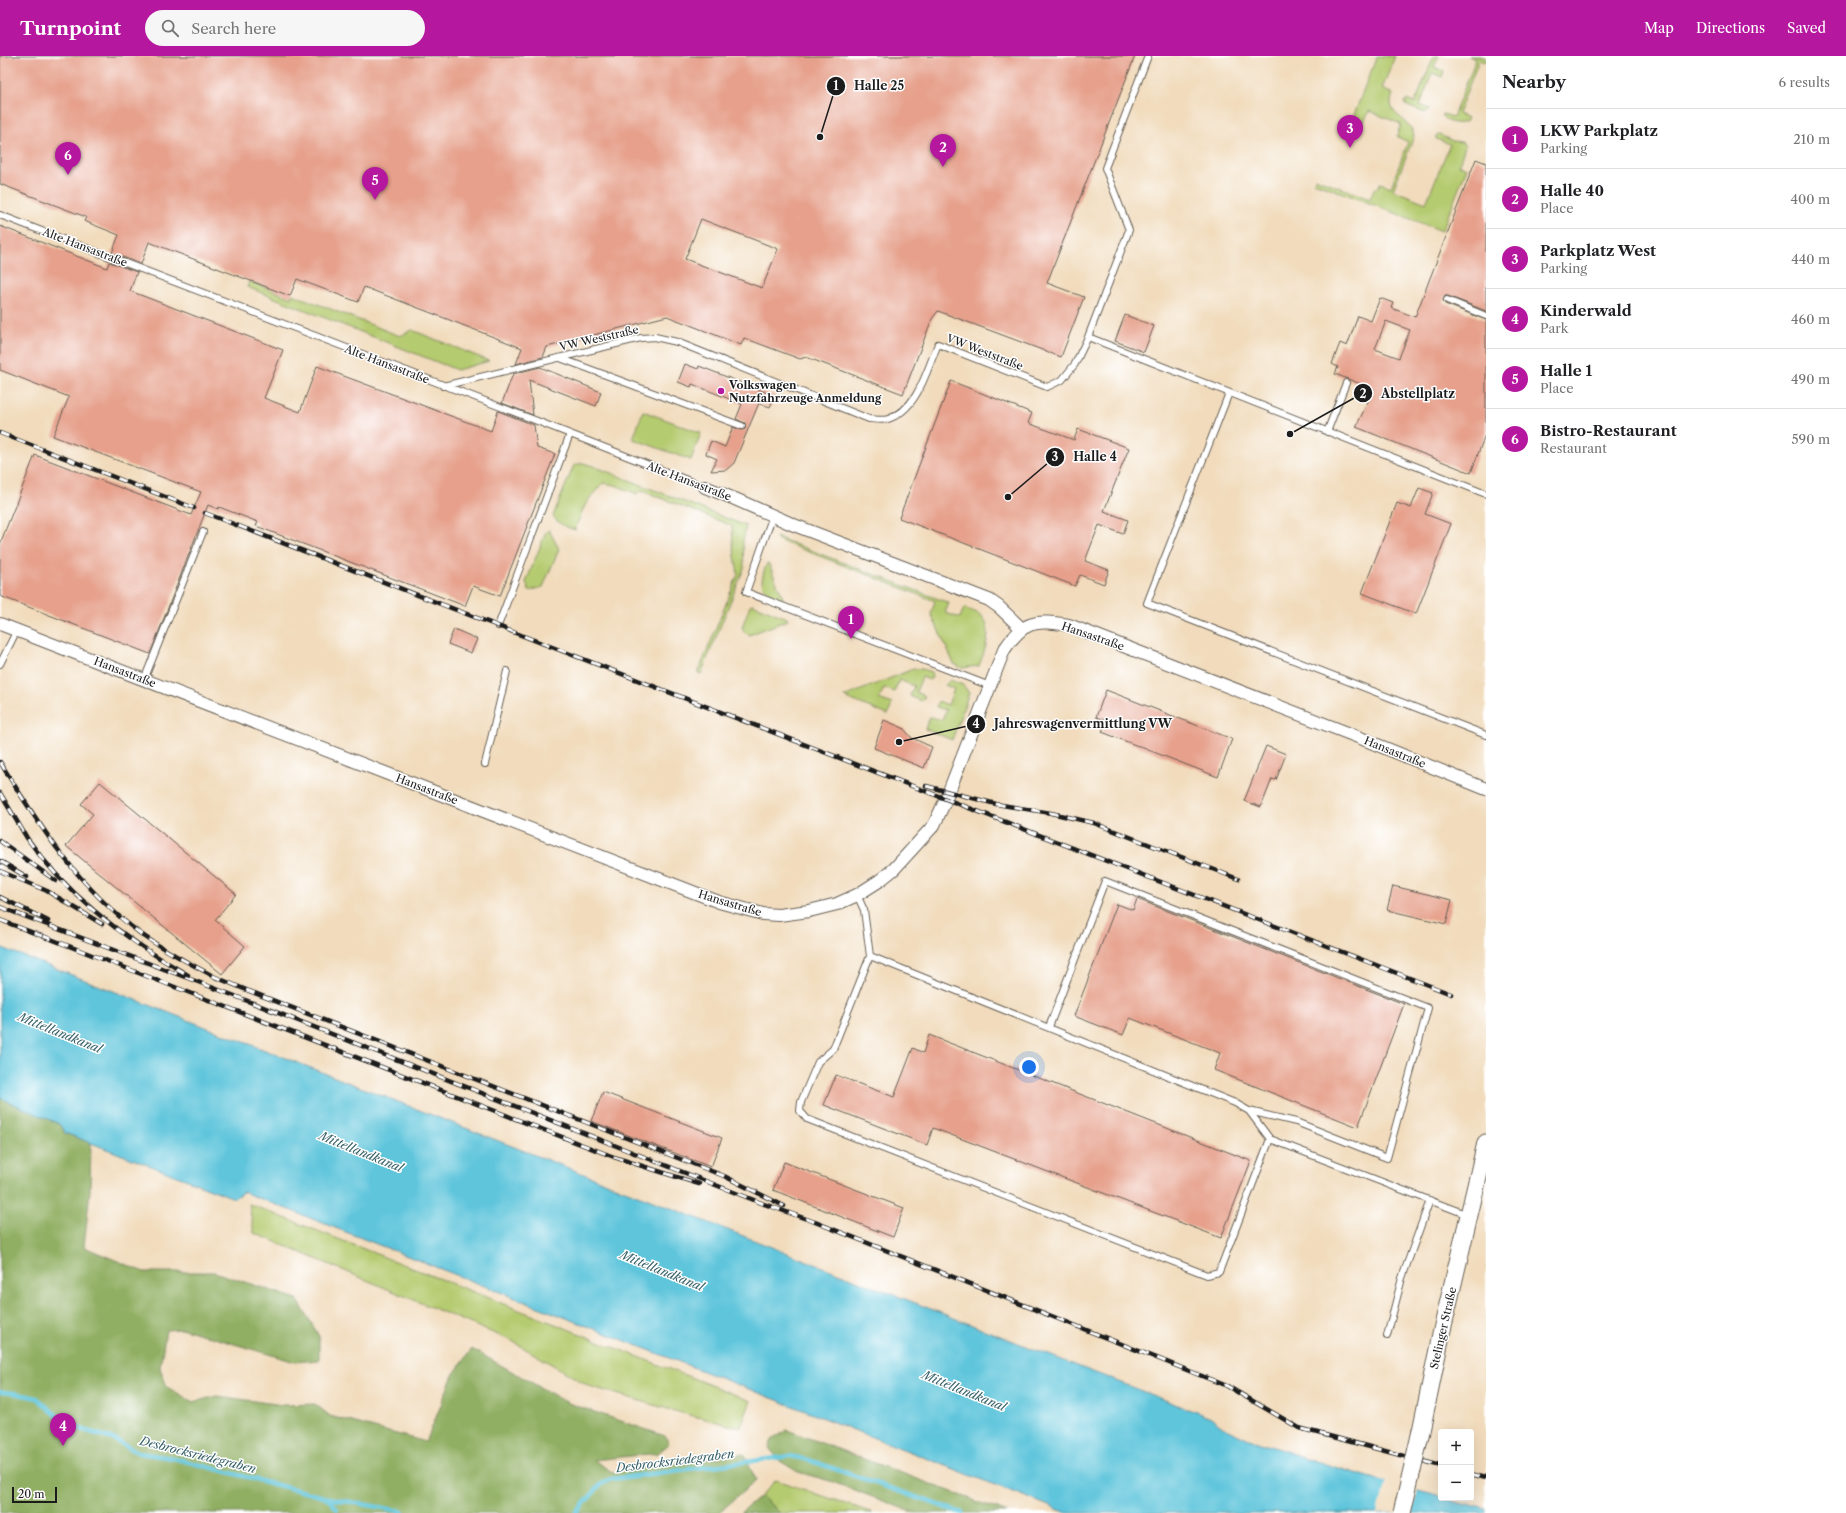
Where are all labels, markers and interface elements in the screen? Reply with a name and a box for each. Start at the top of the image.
search box [145,10,425,46]
text: Turnpoint [20,17,121,40]
icon: search [159,17,181,39]
text: Search here [191,19,276,38]
text: Map [1644,19,1674,37]
text: Directions [1696,19,1765,37]
text: Saved [1787,19,1826,37]
text: Nearby [1502,72,1566,92]
callout: Halle 25 [826,74,912,98]
text: 6 results [1779,74,1830,90]
text: 1 [833,78,839,93]
text: Halle 25 [854,78,904,93]
pin: 3 [1337,115,1363,148]
text: LKW Parkplatz [1540,121,1658,140]
text: 1 [1512,131,1518,147]
text: 210 m [1793,131,1830,147]
pin: 2 [930,134,956,167]
text: Parking [1540,140,1587,156]
pin: 6 [55,142,81,175]
pin: 5 [362,167,388,200]
text: Halle 40 [1540,181,1604,200]
text: 2 [1511,191,1519,207]
text: 400 m [1790,191,1830,207]
text: Place [1540,200,1573,216]
street label: Alte Hansastraße [40,224,129,270]
text: Parkplatz West [1540,241,1656,260]
text: 3 [1511,251,1519,267]
text: 440 m [1791,251,1830,267]
text: Parking [1540,260,1587,276]
text: Kinderwald [1540,301,1632,320]
text: 4 [1511,311,1519,327]
text: 460 m [1791,311,1830,327]
text: Park [1540,320,1568,336]
street label: VW Weststraße [557,322,640,354]
street label: VW Weststraße [944,331,1025,373]
street label: Alte Hansastraße [342,341,431,387]
text: Halle 1 [1540,361,1592,380]
text: 5 [1511,371,1519,387]
text: 490 m [1791,371,1830,387]
place label: Volkswagen Nutzfahrzeuge Anmeldung [728,378,882,405]
text: Place [1540,380,1573,396]
callout: Abstellplatz [1353,381,1463,405]
marker: Volkswagen Nutzfahrzeuge Anmeldung [716,386,726,396]
text: 2 [1359,386,1367,401]
text: Abstellplatz [1380,386,1455,401]
text: Bistro-Restaurant [1540,421,1677,440]
text: 6 [1511,431,1519,447]
text: 590 m [1792,431,1830,447]
text: Restaurant [1540,440,1607,456]
callout: Halle 4 [1045,445,1125,469]
text: 3 [1052,449,1059,464]
text: Halle 4 [1073,449,1117,464]
street label: Alte Hansastraße [644,458,733,504]
pin: 1 [838,606,864,639]
street label: Hansastraße [1060,619,1126,653]
street label: Hansastraße [92,654,158,690]
callout: Jahreswagenvermittlung VW [966,712,1180,736]
text: 4 [972,716,980,731]
text: Jahreswagenvermittlung VW [992,716,1172,731]
street label: Hansastraße [1362,733,1428,771]
street label: Hansastraße [394,771,460,807]
street label: Hansastraße [697,887,763,919]
water label: Mittellandkanal [14,1008,105,1057]
your location [1019,1057,1039,1077]
water label: Mittellandkanal [315,1127,406,1176]
water label: Mittellandkanal [616,1246,707,1295]
street label: Stelinger Straße [1427,1285,1459,1371]
water label: Mittellandkanal [918,1366,1009,1415]
pin: 4 [50,1413,76,1446]
map controls [1438,1429,1474,1501]
button: + [1438,1429,1474,1465]
water label: Desbrocksriedegraben [138,1433,258,1476]
water label: Desbrocksriedegraben [614,1446,735,1475]
button: − [1438,1465,1474,1501]
scale bar [12,1485,57,1504]
text: 20 m [18,1487,44,1501]

